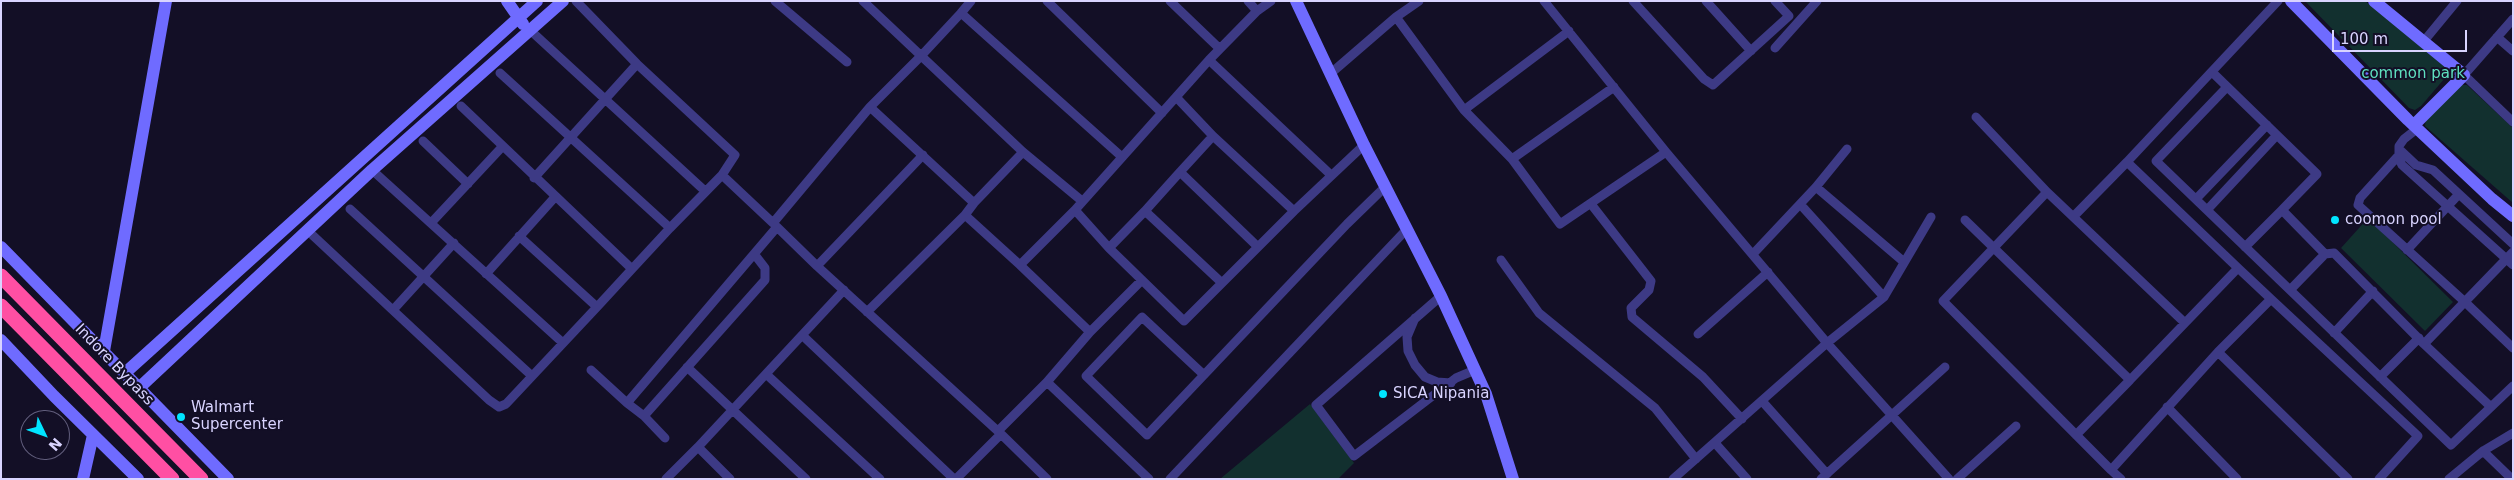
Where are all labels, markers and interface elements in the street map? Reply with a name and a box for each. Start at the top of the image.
scale bar [2334,20,2469,52]
text: 100 m [2340,30,2388,48]
park label: common park [2361,65,2465,83]
place label: coomon pool [2345,211,2442,229]
marker: coomon pool [2329,214,2341,226]
street label: Indore Bypass [71,321,157,409]
place label: SICA Nipania [1393,385,1489,403]
marker: SICA Nipania [1377,388,1389,400]
place label: Walmart Supercenter [191,399,283,434]
north arrow [20,410,70,460]
marker: Walmart Supercenter [175,411,187,423]
text: N [46,435,65,454]

